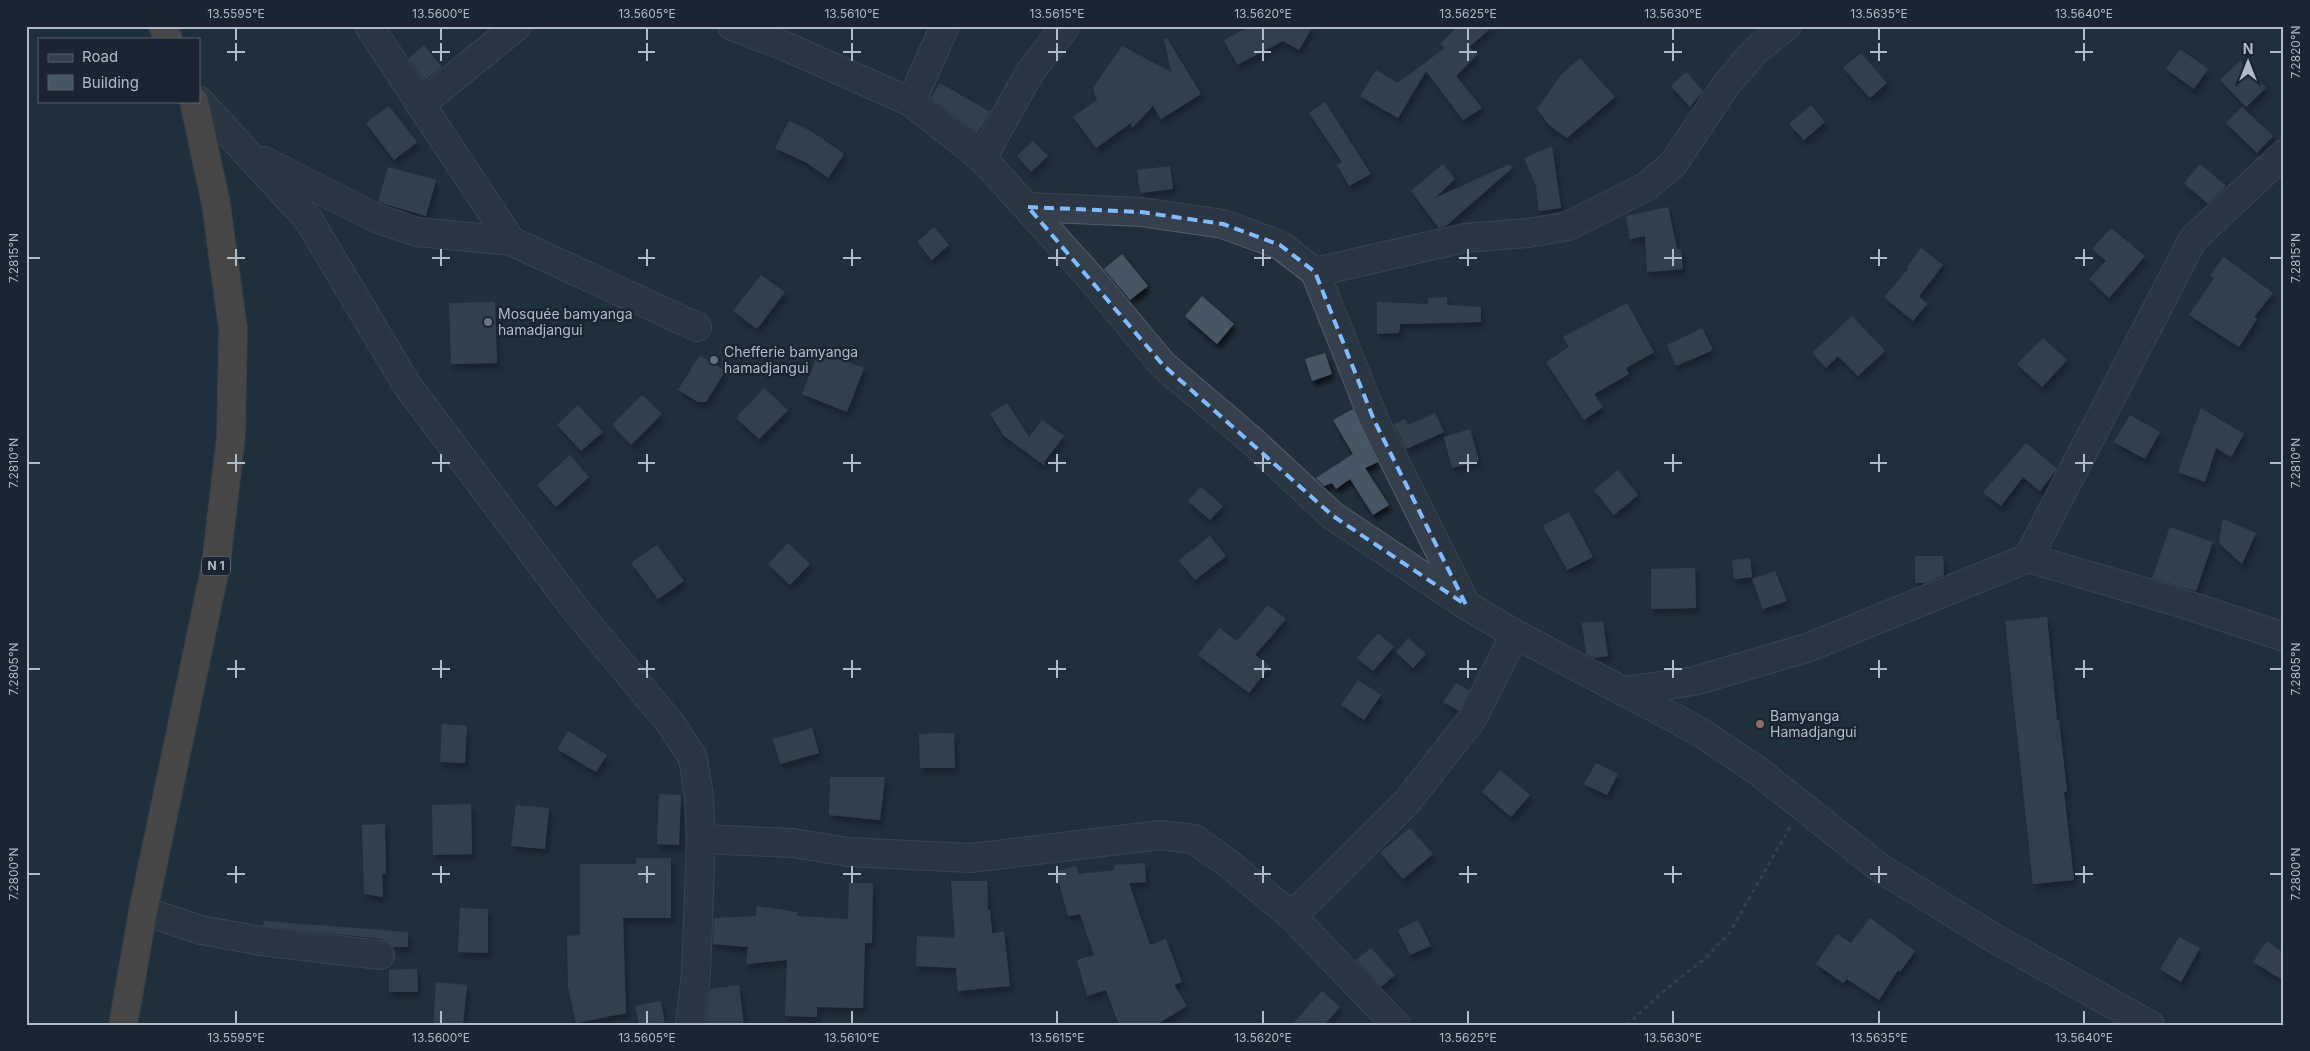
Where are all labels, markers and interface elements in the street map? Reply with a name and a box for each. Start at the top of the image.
text: 13.5595°E [207,6,265,21]
text: 13.5600°E [412,6,470,21]
text: 13.5605°E [618,6,676,21]
text: 13.5610°E [824,6,880,21]
text: 13.5615°E [1030,6,1084,21]
text: 13.5620°E [1234,6,1292,21]
text: 13.5625°E [1439,6,1497,21]
text: 13.5630°E [1644,6,1702,21]
text: 13.5635°E [1850,6,1908,21]
text: 13.5640°E [2055,6,2113,21]
text: 7.2820°N [2288,26,2303,78]
legend [38,38,200,102]
north arrow [2222,38,2272,88]
text: N [2243,40,2253,57]
text: Road [82,47,118,66]
text: Building [82,73,139,92]
text: 7.2815°N [6,233,21,283]
text: 7.2815°N [2288,233,2303,283]
place label: Mosquée bamyanga hamadjangui [498,305,633,338]
marker: Mosquée bamyanga hamadjangui [482,316,494,328]
place label: Chefferie bamyanga hamadjangui [724,343,858,376]
marker: Chefferie bamyanga hamadjangui [708,354,720,366]
text: 7.2810°N [6,438,21,488]
text: 7.2810°N [2288,438,2303,488]
road number: N 1 [202,556,230,576]
text: 7.2805°N [6,643,21,695]
text: 7.2805°N [2288,643,2303,695]
place label: Bamyanga Hamadjangui [1770,707,1857,740]
marker: Bamyanga Hamadjangui [1754,718,1766,730]
text: 7.2800°N [6,847,21,901]
text: 7.2800°N [2288,847,2303,901]
text: 13.5595°E [207,1030,265,1045]
text: 13.5600°E [412,1030,470,1045]
text: 13.5605°E [618,1030,676,1045]
text: 13.5610°E [824,1030,880,1045]
text: 13.5615°E [1030,1030,1084,1045]
text: 13.5620°E [1234,1030,1292,1045]
text: 13.5625°E [1439,1030,1497,1045]
text: 13.5630°E [1644,1030,1702,1045]
text: 13.5635°E [1850,1030,1908,1045]
text: 13.5640°E [2055,1030,2113,1045]

